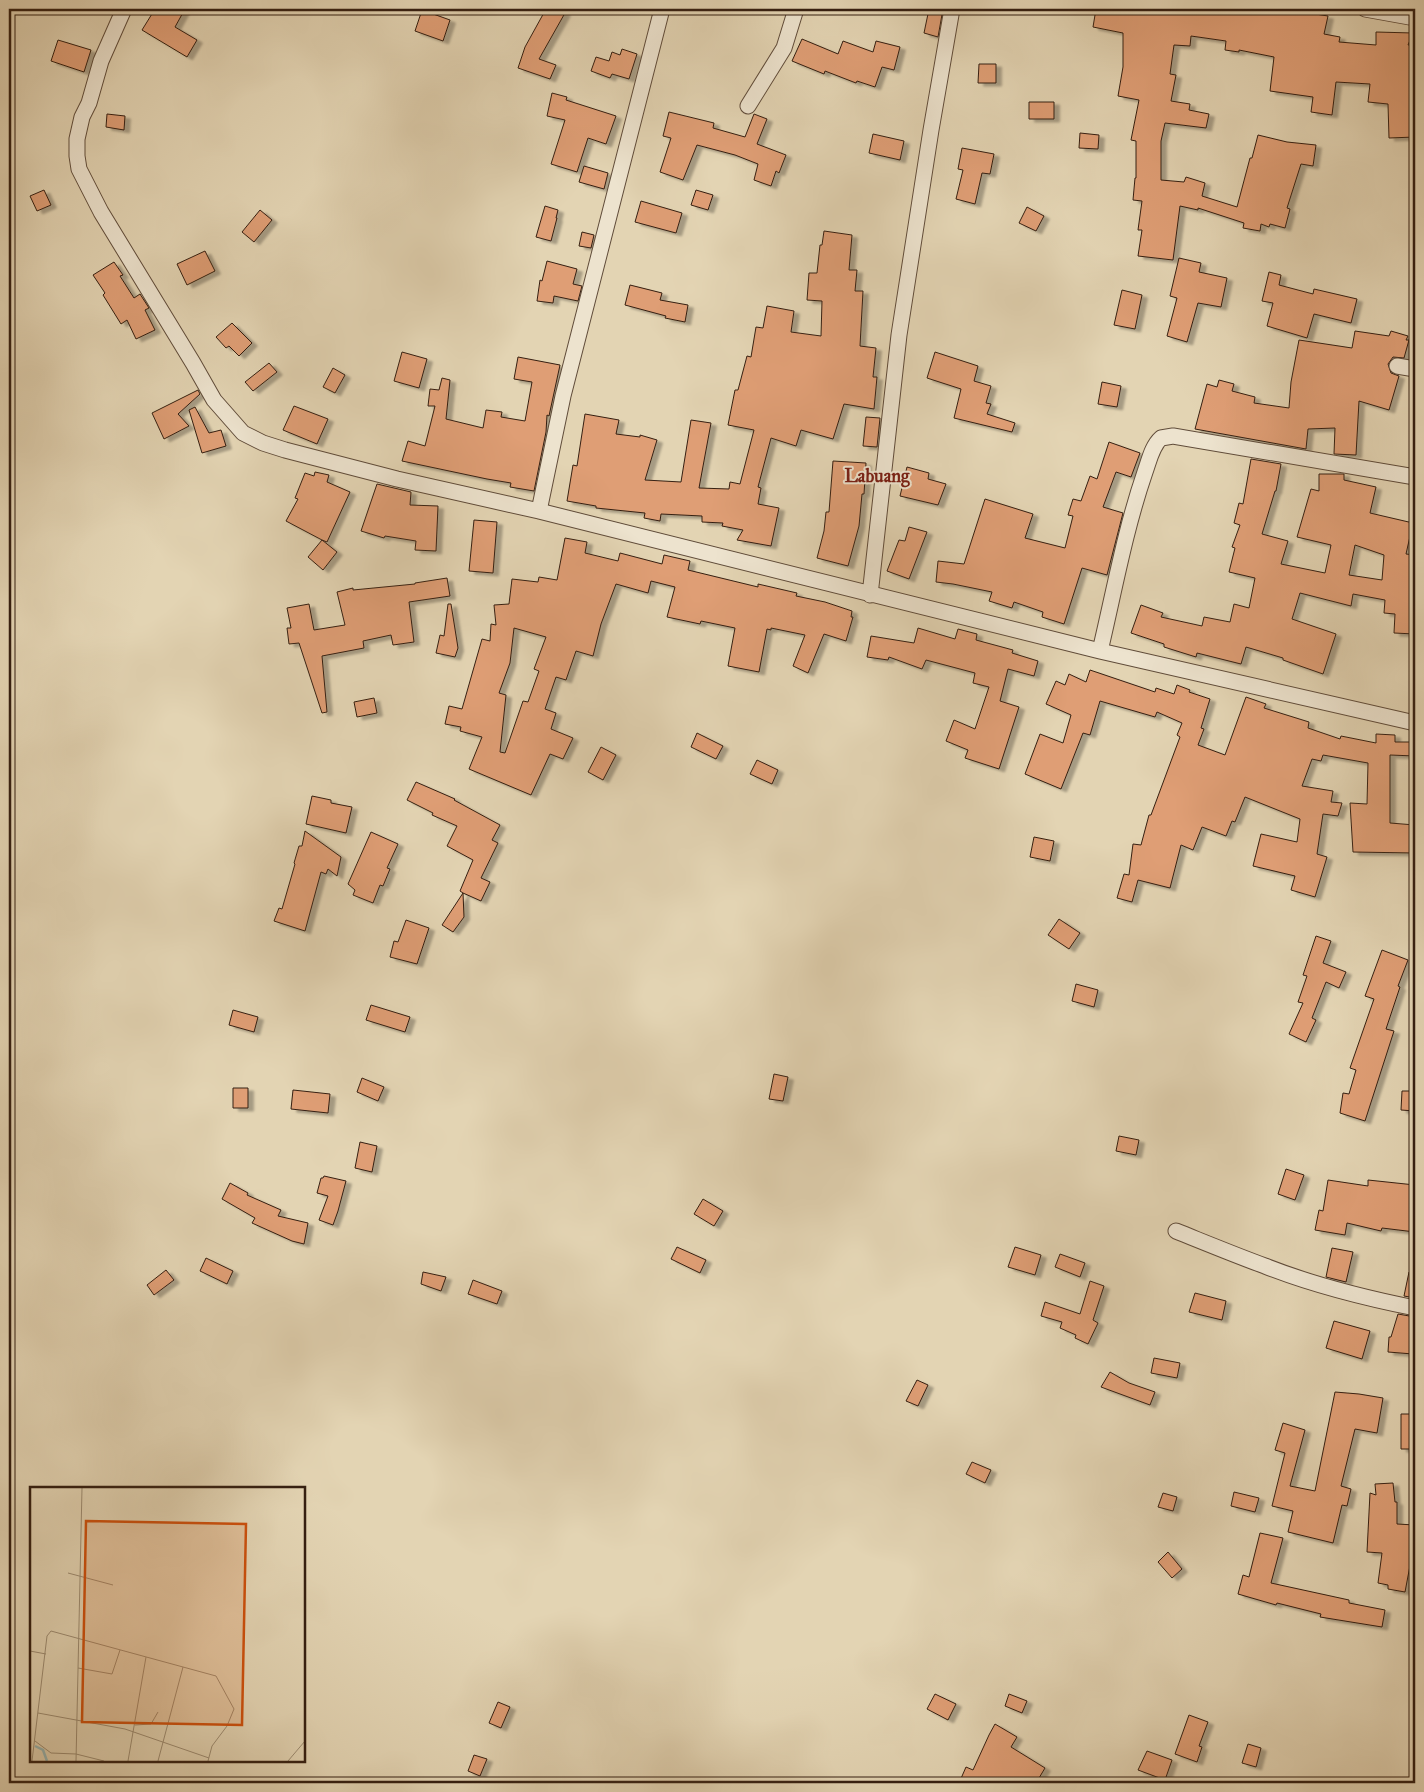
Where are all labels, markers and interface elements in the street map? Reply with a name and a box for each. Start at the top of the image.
district label: Labuang [845,465,910,488]
inset map [30,1487,305,1762]

